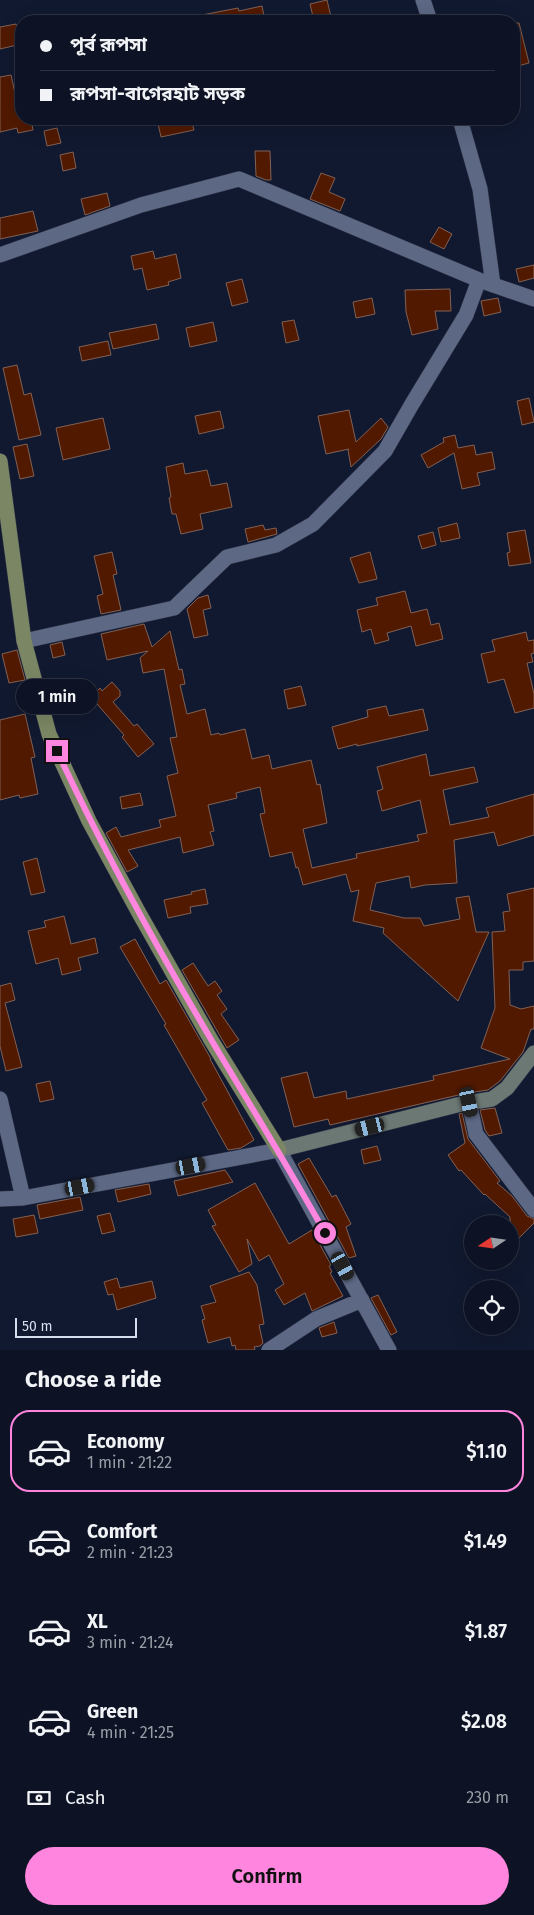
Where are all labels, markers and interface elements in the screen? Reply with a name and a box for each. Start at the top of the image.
text: পূর্ব রূপসা [70,33,147,56]
text: রূপসা-বাগেরহাট সড়ক [70,82,245,105]
callout: 1 min [16,678,98,714]
text: 1 min [38,687,76,706]
route end [46,740,68,762]
car [458,1086,479,1118]
car [353,1116,386,1138]
car [174,1156,207,1176]
car [63,1177,96,1197]
north arrow [464,1215,519,1270]
map controls [464,1215,519,1335]
route start [314,1222,336,1244]
car [329,1249,356,1283]
button: locate [464,1280,519,1335]
scale bar [15,1315,138,1338]
text: 50 m [22,1318,53,1335]
text: Choose a ride [25,1366,161,1393]
icon: car [27,1429,72,1474]
text: Economy [87,1430,164,1453]
text: $1.10 [466,1440,507,1463]
text: 1 min · 21:22 [87,1453,172,1472]
icon: car [27,1519,72,1564]
text: Comfort [87,1520,157,1543]
text: $1.49 [464,1530,507,1553]
text: 2 min · 21:23 [87,1543,173,1562]
icon: car [27,1609,72,1654]
text: XL [87,1610,108,1633]
text: $1.87 [465,1620,507,1643]
text: 3 min · 21:24 [87,1633,173,1652]
icon: car [27,1699,72,1744]
text: Green [87,1700,138,1723]
text: $2.08 [461,1710,507,1733]
text: 4 min · 21:25 [87,1723,174,1742]
icon: cash [25,1784,53,1812]
text: Cash [65,1786,106,1809]
text: 230 m [466,1788,509,1807]
button: Confirm [25,1847,509,1905]

